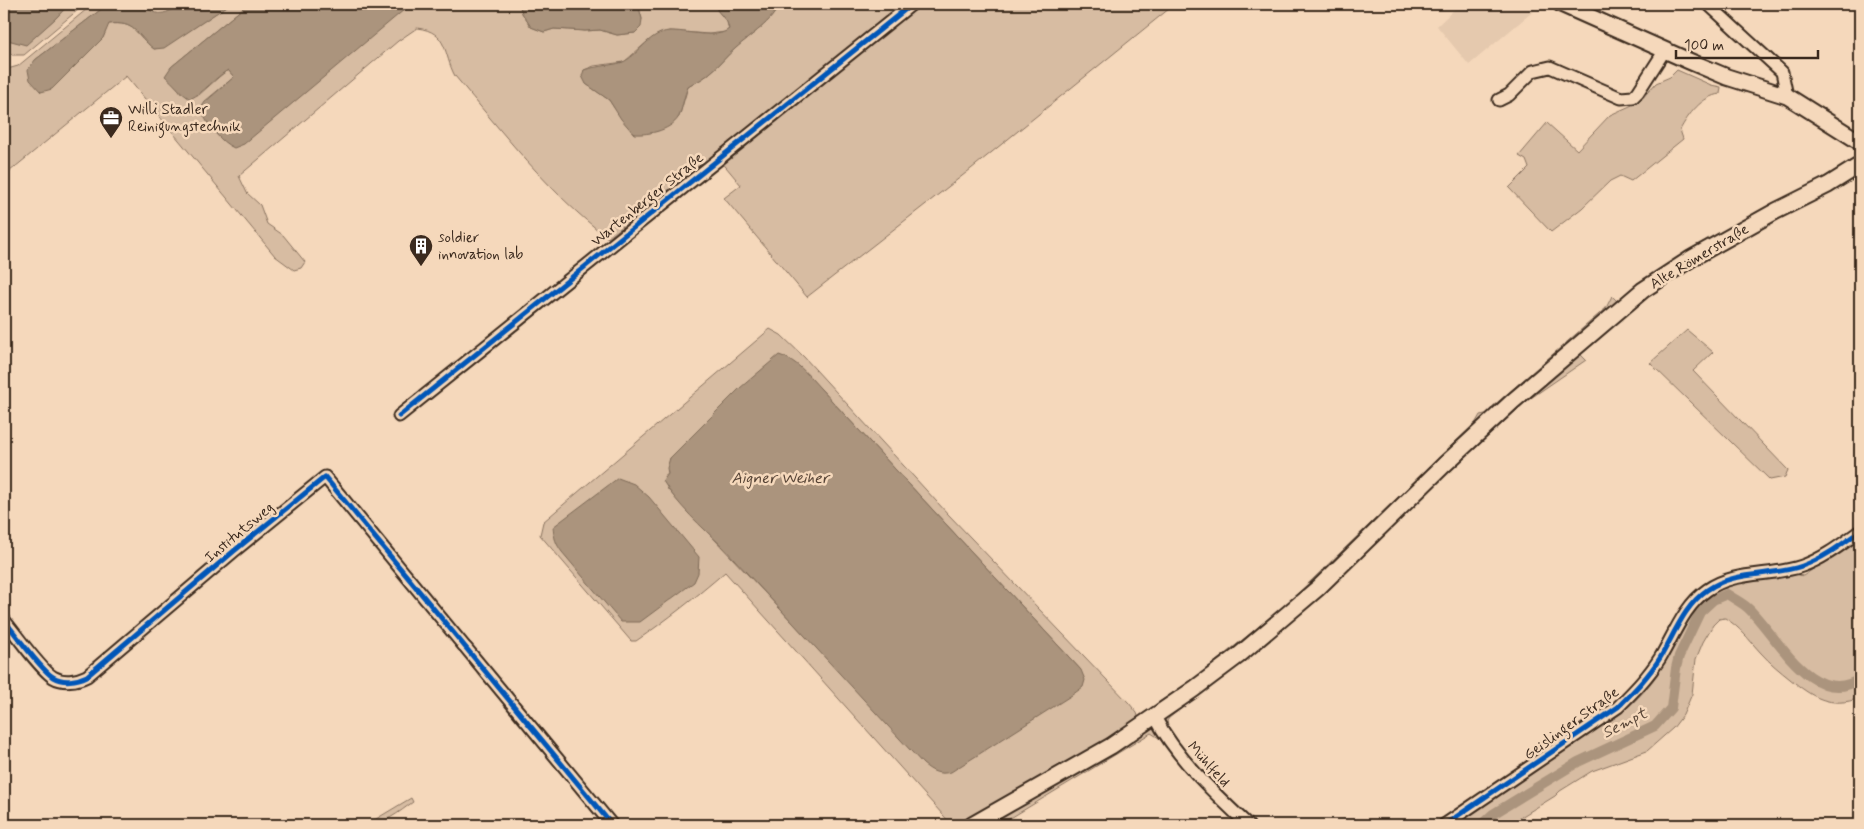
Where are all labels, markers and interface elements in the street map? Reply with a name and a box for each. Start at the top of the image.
scale bar [1676,28,1819,60]
text: 100 m [1684,36,1724,56]
place label: Willi Stadler Reinigungstechnik [128,100,241,138]
office icon: Willi Stadler Reinigungstechnik [98,105,124,139]
street label: Wartenberger Straße [587,148,709,252]
street label: Alte Römerstraße [1646,219,1753,294]
place label: soldier innovation lab [438,228,523,265]
building icon: soldier innovation lab [408,233,434,267]
water label: Aigner Weiher [731,468,831,489]
street label: Institutsweg [201,498,278,568]
street label: Geislinger Straße [1520,683,1624,766]
water label: Sempt [1599,702,1652,744]
street label: Mühlfeld [1182,737,1234,792]

